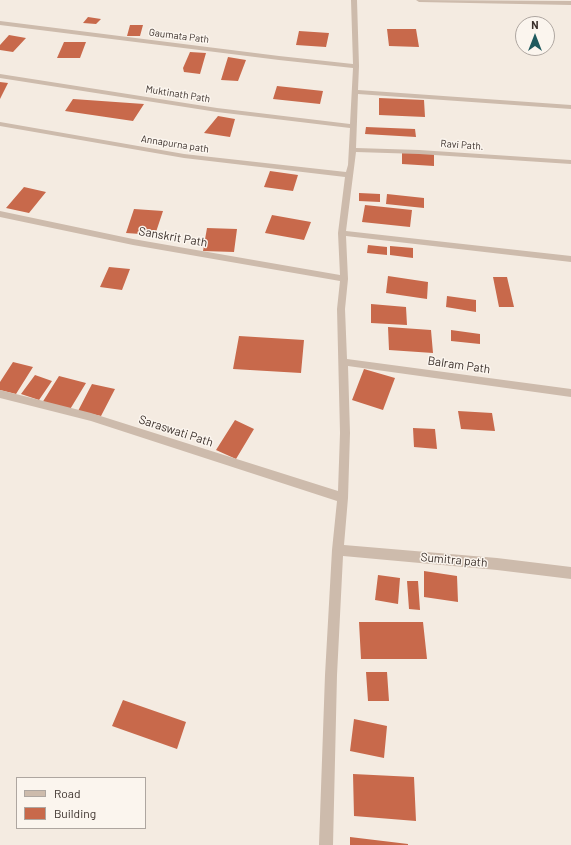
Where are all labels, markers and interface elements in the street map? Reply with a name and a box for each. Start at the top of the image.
north arrow [515,16,555,56]
text: N [531,18,539,31]
street label: Gaumata Path [148,26,210,46]
street label: Muktinath Path [145,83,211,105]
street label: Annapurna path [140,133,210,155]
street label: Ravi Path. [440,138,484,152]
street label: Sanskrit Path [138,224,208,250]
street label: Balram Path [427,353,491,377]
street label: Saraswati Path [137,412,215,450]
street label: Sumitra path [420,550,488,570]
legend [16,777,146,829]
text: Road [54,786,81,800]
text: Building [54,806,96,820]

